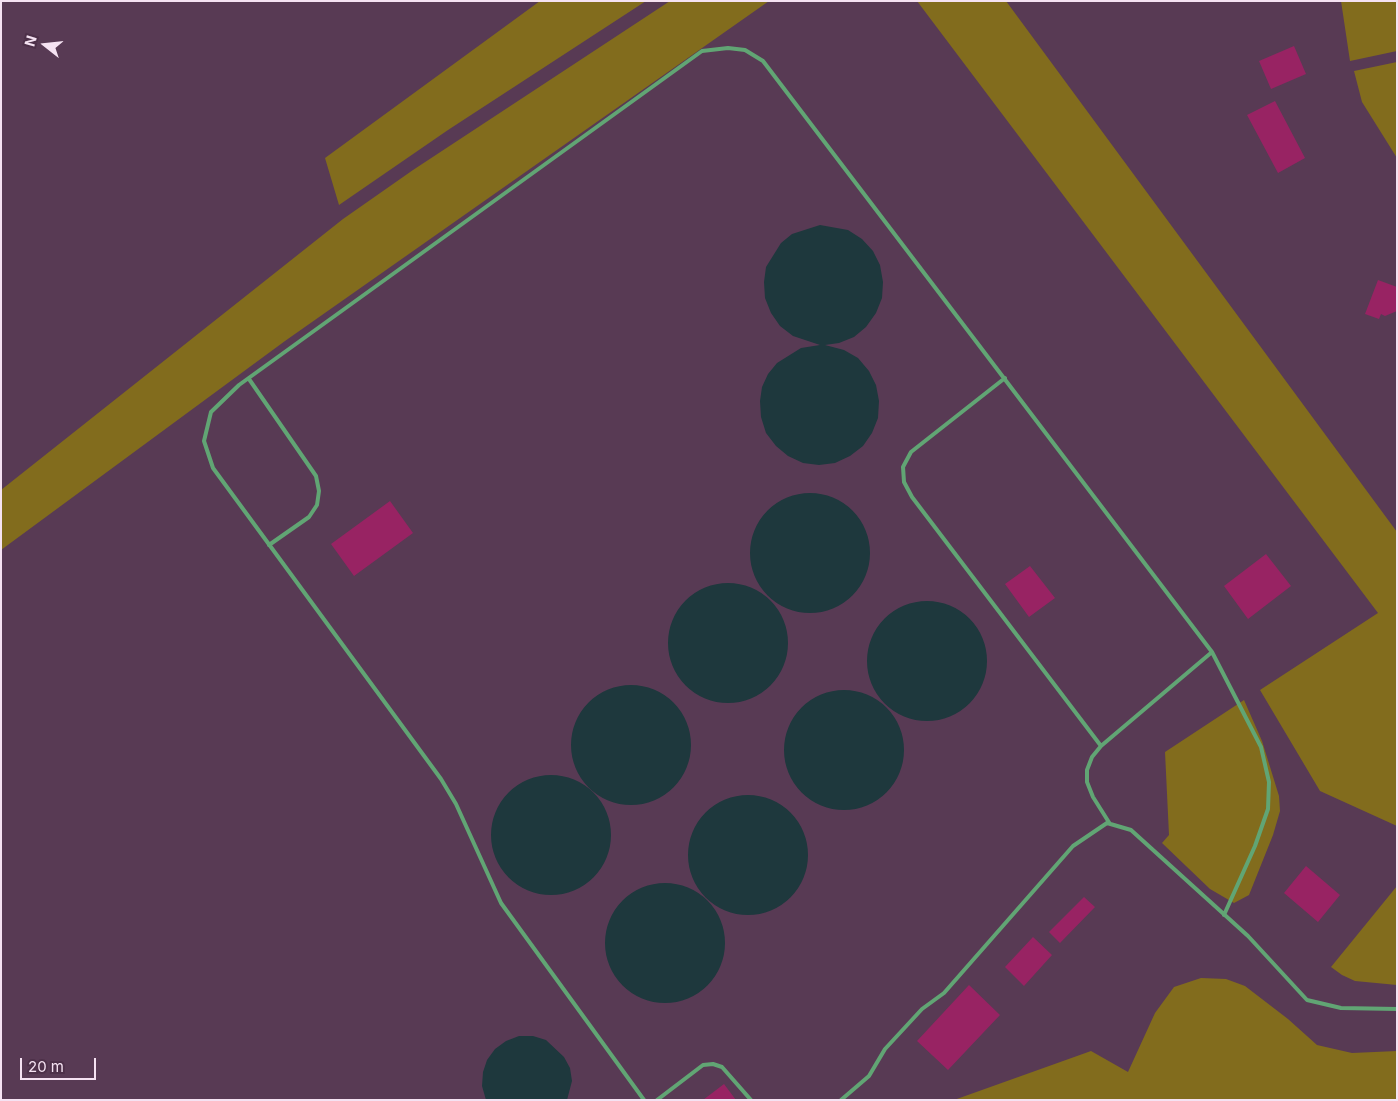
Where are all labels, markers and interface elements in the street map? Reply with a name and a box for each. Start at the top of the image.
north arrow [20,20,70,70]
text: N [20,33,40,48]
scale bar [22,1048,99,1080]
text: 20 m [28,1057,64,1076]

